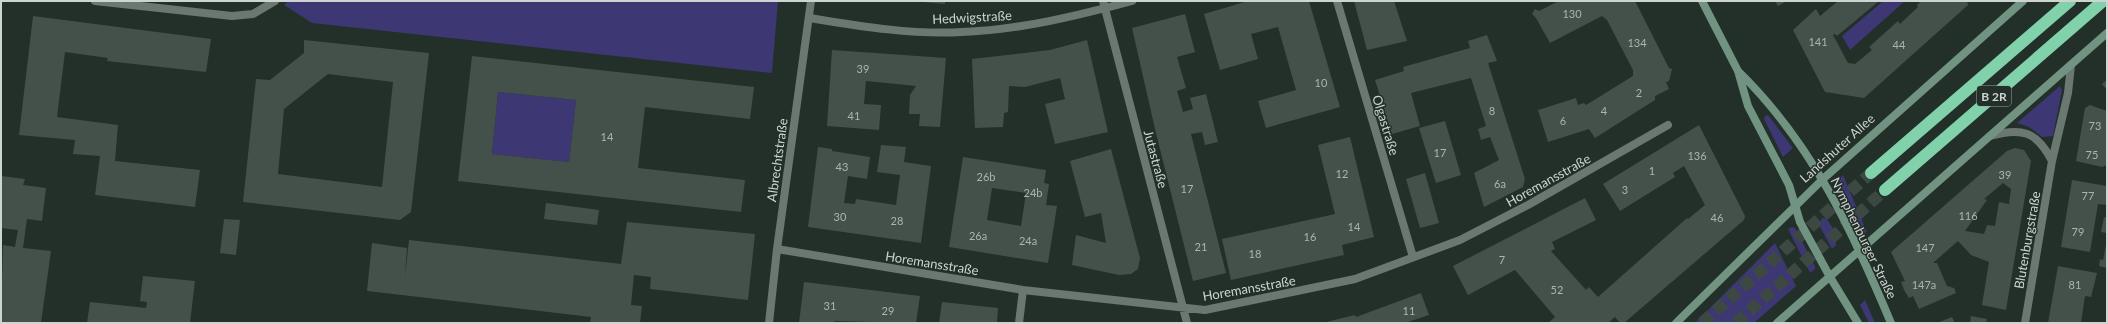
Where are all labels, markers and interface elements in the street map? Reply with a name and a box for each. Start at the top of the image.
street label: Hedwigstraße [932,7,1012,27]
house number: 130 [1562,7,1582,20]
house number: 141 [1808,35,1828,48]
house number: 134 [1627,36,1647,49]
house number: 44 [1893,38,1906,51]
house number: 39 [857,62,869,75]
house number: 10 [1315,76,1328,89]
house number: 2 [1636,86,1642,99]
road number: B 2R [1977,86,2011,106]
street label: Olgastraße [1369,93,1403,157]
house number: 8 [1489,104,1495,117]
house number: 4 [1601,104,1608,117]
house number: 41 [848,109,860,122]
street label: Landshuter Allee [1796,110,1878,186]
house number: 6 [1560,114,1566,127]
street label: Albrechtstraße [763,117,791,203]
house number: 73 [2089,119,2101,132]
street label: Jutastraße [1141,128,1171,190]
house number: 14 [601,130,614,143]
house number: 17 [1434,146,1446,159]
house number: 75 [2086,148,2098,161]
house number: 136 [1687,149,1707,162]
street label: Horemansstraße [1503,150,1593,210]
house number: 43 [836,160,848,173]
house number: 1 [1649,164,1655,177]
house number: 12 [1336,167,1348,180]
house number: 39 [1999,168,2011,181]
house number: 26b [977,170,995,183]
street label: Nymphenburger Straße [1828,175,1900,301]
house number: 6a [1494,177,1506,190]
house number: 17 [1181,182,1193,195]
house number: 3 [1622,183,1628,196]
house number: 24b [1024,186,1042,199]
house number: 77 [2082,189,2094,202]
street label: Blutenburgstraße [2011,190,2043,290]
house number: 116 [1958,209,1978,222]
house number: 30 [834,210,847,223]
house number: 46 [1711,211,1723,224]
house number: 28 [891,214,903,227]
house number: 14 [1348,220,1361,233]
house number: 79 [2072,225,2084,238]
house number: 26a [969,229,987,242]
house number: 16 [1304,230,1316,243]
house number: 24a [1019,234,1037,247]
house number: 21 [1195,240,1207,253]
house number: 147 [1915,241,1935,254]
house number: 18 [1249,247,1261,260]
street label: Horemansstraße [884,248,980,278]
house number: 7 [1499,253,1505,266]
street label: Horemansstraße [1201,272,1297,304]
house number: 147a [1912,278,1936,291]
house number: 81 [2069,278,2081,291]
house number: 52 [1551,283,1563,296]
house number: 31 [824,299,836,312]
house number: 29 [882,304,894,317]
house number: 11 [1403,304,1415,317]

